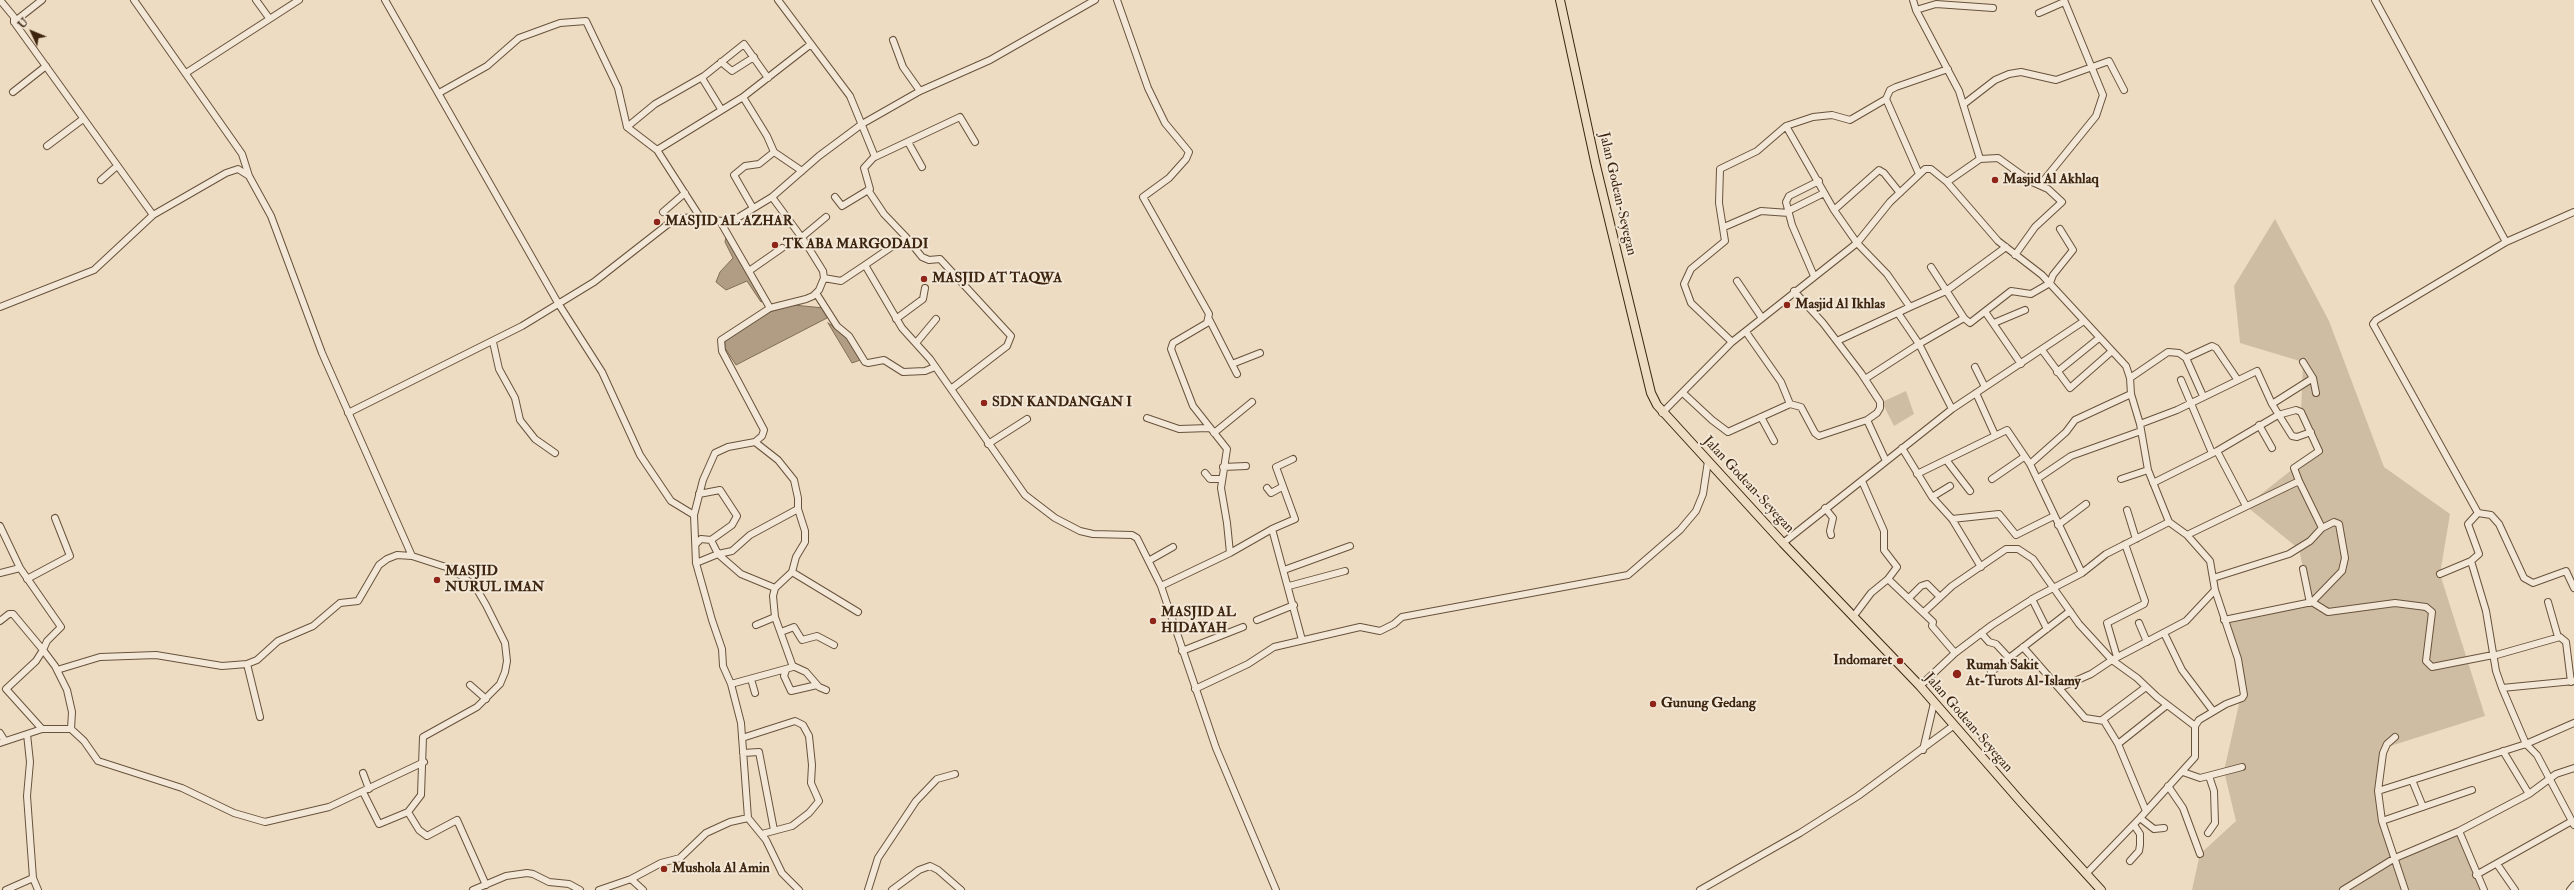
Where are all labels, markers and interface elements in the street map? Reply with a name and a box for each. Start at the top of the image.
north arrow [12,12,52,52]
text: U [15,15,31,31]
street label: Jalan Godean-Seyegan [1595,131,1639,257]
place label: Masjid Al Akhlaq [2003,172,2099,188]
marker: Masjid Al Akhlaq [1990,175,2000,185]
place label: MASJID AL AZHAR [665,214,793,230]
marker: MASJID AL AZHAR [652,217,662,227]
place label: TK ABA MARGODADI [783,237,928,253]
marker: TK ABA MARGODADI [770,240,780,250]
place label: MASJID AT TAQWA [932,271,1062,287]
marker: MASJID AT TAQWA [919,274,929,284]
place label: Masjid Al Ikhlas [1795,297,1885,313]
marker: Masjid Al Ikhlas [1782,300,1792,310]
place label: SDN KANDANGAN I [992,395,1132,411]
marker: SDN KANDANGAN I [979,398,989,408]
street label: Jalan Godean-Seyegan [1699,433,1797,537]
place label: MASJID NURUL IMAN [445,564,544,596]
marker: MASJID NURUL IMAN [432,575,442,585]
place label: MASJID AL HIDAYAH [1161,605,1236,638]
marker: MASJID AL HIDAYAH [1148,616,1158,626]
place label: Indomaret [1833,653,1892,669]
marker: Indomaret [1895,656,1905,666]
place label: Rumah Sakit At-Turots Al-Islamy [1966,658,2081,690]
marker: Rumah Sakit At-Turots Al-Islamy [1951,668,1963,680]
street label: Jalan Godean-Seyegan [1920,670,2016,776]
place label: Gunung Gedang [1661,696,1756,712]
marker: Gunung Gedang [1648,699,1658,709]
place label: Mushola Al Amin [672,861,770,877]
marker: Mushola Al Amin [659,864,669,874]

